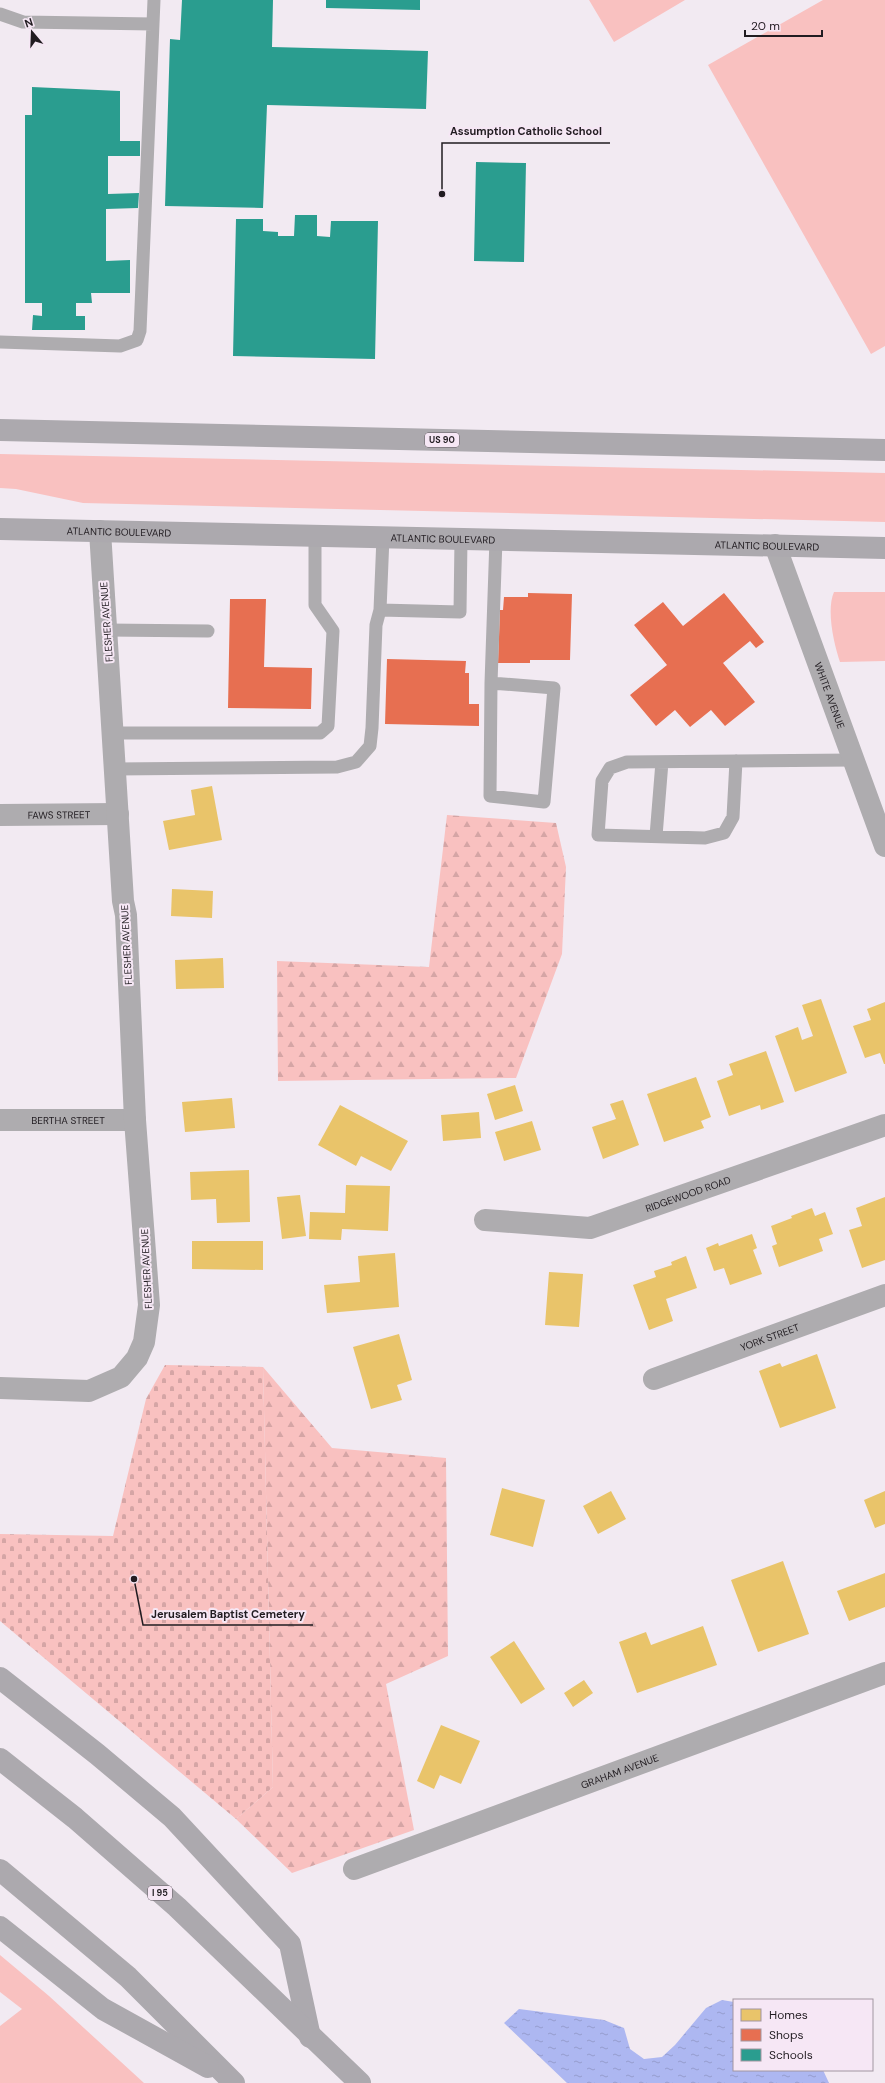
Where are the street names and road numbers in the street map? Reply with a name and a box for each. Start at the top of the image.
road number: US 90 [425,433,459,447]
street label: ATLANTIC BOULEVARD [67,524,172,540]
street label: ATLANTIC BOULEVARD [390,531,495,547]
street label: ATLANTIC BOULEVARD [714,538,819,554]
street label: FLESHER AVENUE [97,581,116,662]
street label: WHITE AVENUE [811,660,848,731]
street label: FAWS STREET [28,808,91,822]
street label: FLESHER AVENUE [118,904,135,985]
street label: BERTHA STREET [31,1114,105,1127]
street label: RIDGEWOOD ROAD [644,1173,733,1215]
street label: FLESHER AVENUE [138,1228,155,1309]
street label: YORK STREET [739,1321,801,1354]
street label: GRAHAM AVENUE [579,1751,661,1792]
road number: I 95 [148,1886,172,1900]

